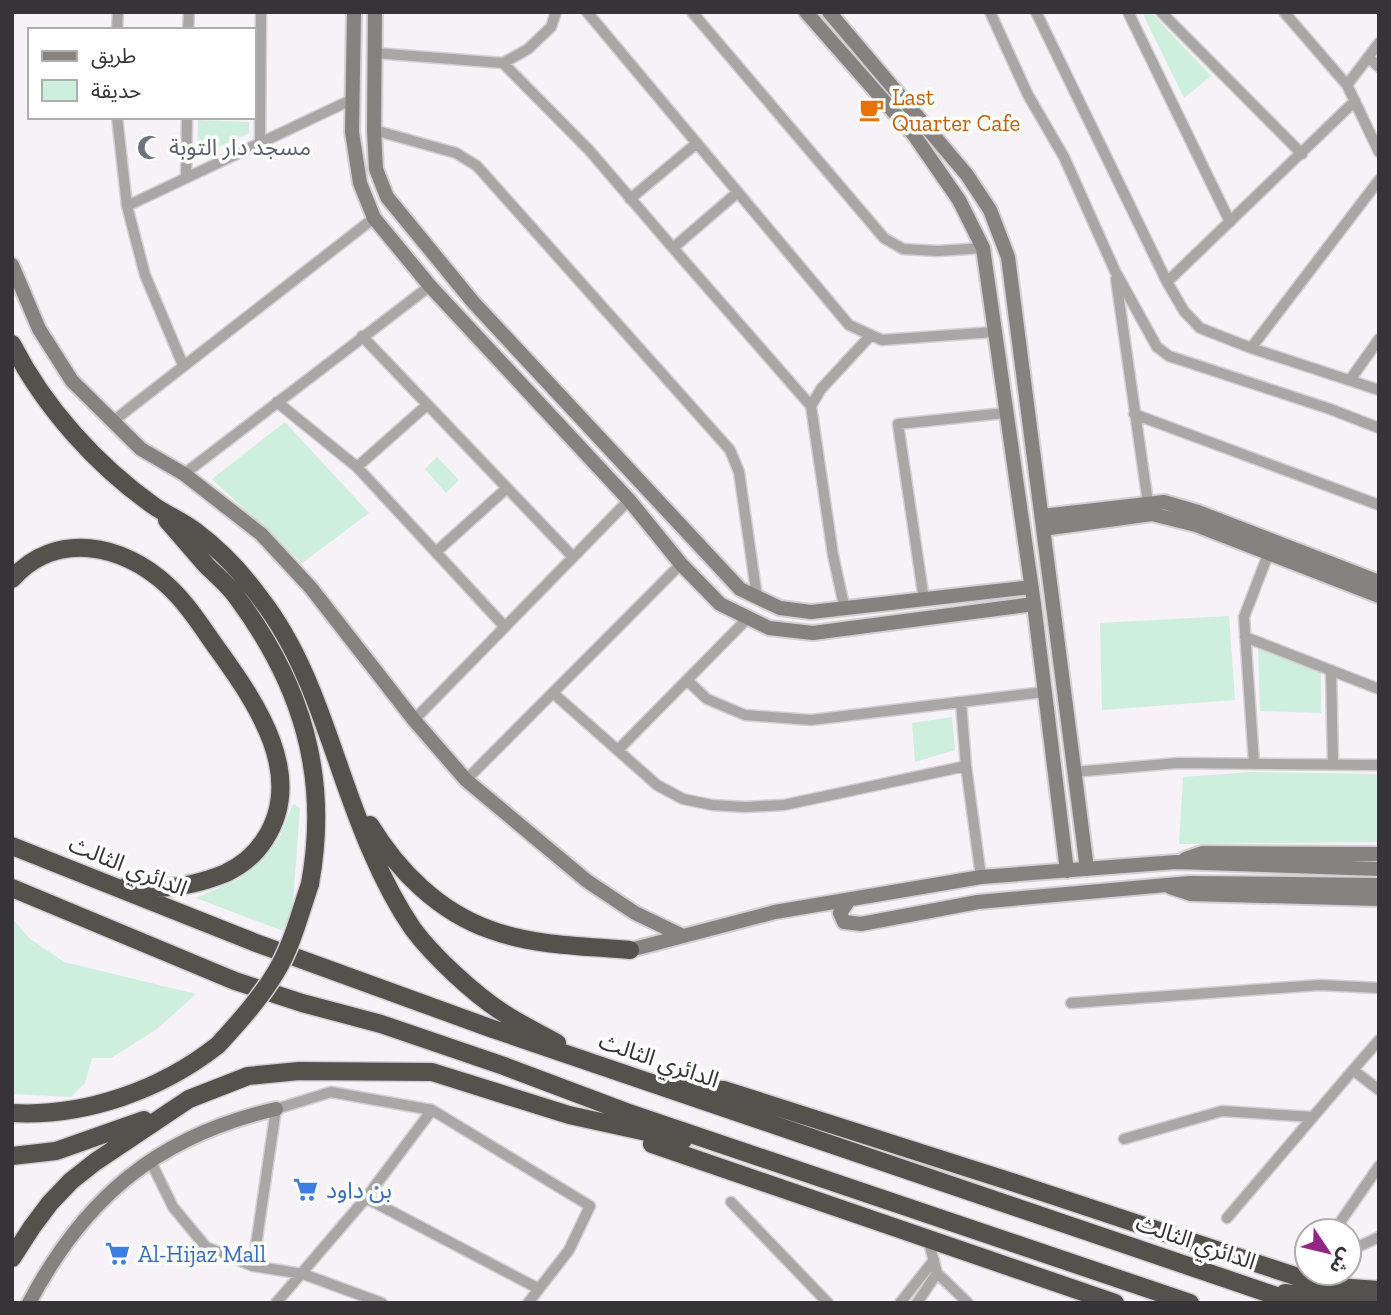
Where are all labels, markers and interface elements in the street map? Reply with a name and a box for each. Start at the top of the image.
legend [28,28,256,119]
text: طريق [91,43,136,69]
text: حديقة [91,78,141,103]
place label: Last Quarter Cafe [892,83,1020,137]
cafe icon: Last Quarter Cafe [858,96,886,124]
mosque icon: مسجد دار التوبة [135,133,163,161]
place label: مسجد دار التوبة [169,133,311,161]
street label: الدائري الثالث [64,830,191,905]
street label: الدائري الثالث [594,1026,723,1097]
supermarket icon: بن داود [292,1176,320,1204]
place label: بن داود [326,1176,392,1204]
street label: الدائري الثالث [1131,1208,1260,1279]
north arrow [1293,1217,1363,1287]
supermarket icon: Al-Hijaz Mall [104,1240,132,1268]
place label: Al-Hijaz Mall [138,1240,266,1268]
text: ش [1325,1244,1358,1279]

